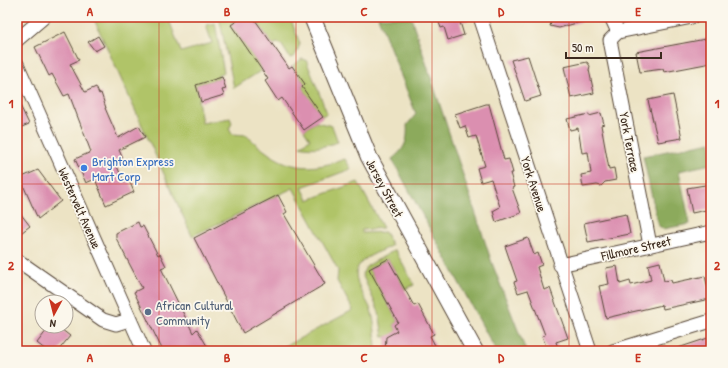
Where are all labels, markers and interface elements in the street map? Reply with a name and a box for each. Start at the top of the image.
text: A [87,2,94,20]
text: B [224,2,231,20]
text: C [360,2,368,20]
text: D [498,2,505,20]
text: E [635,2,641,20]
scale bar [566,34,661,60]
text: 50 m [572,39,593,56]
text: 1 [9,94,14,112]
text: 1 [715,94,720,112]
street label: York Terrace [615,110,645,174]
place label: Brighton Express Mart Corp [92,152,174,185]
street label: York Avenue [517,154,551,214]
street label: Jersey Street [362,156,408,221]
marker: Brighton Express Mart Corp [79,163,89,173]
street label: Westervelt Avenue [54,165,106,251]
street label: Fillmore Street [598,231,673,265]
text: 2 [8,256,15,274]
text: 2 [714,256,721,274]
north arrow [34,294,74,334]
place label: African Cultural Community [156,296,233,329]
marker: African Cultural Community [143,307,153,317]
text: N [49,317,57,331]
text: A [87,348,94,366]
text: B [224,348,231,366]
text: C [360,348,368,366]
text: D [498,348,505,366]
text: E [635,348,641,366]

